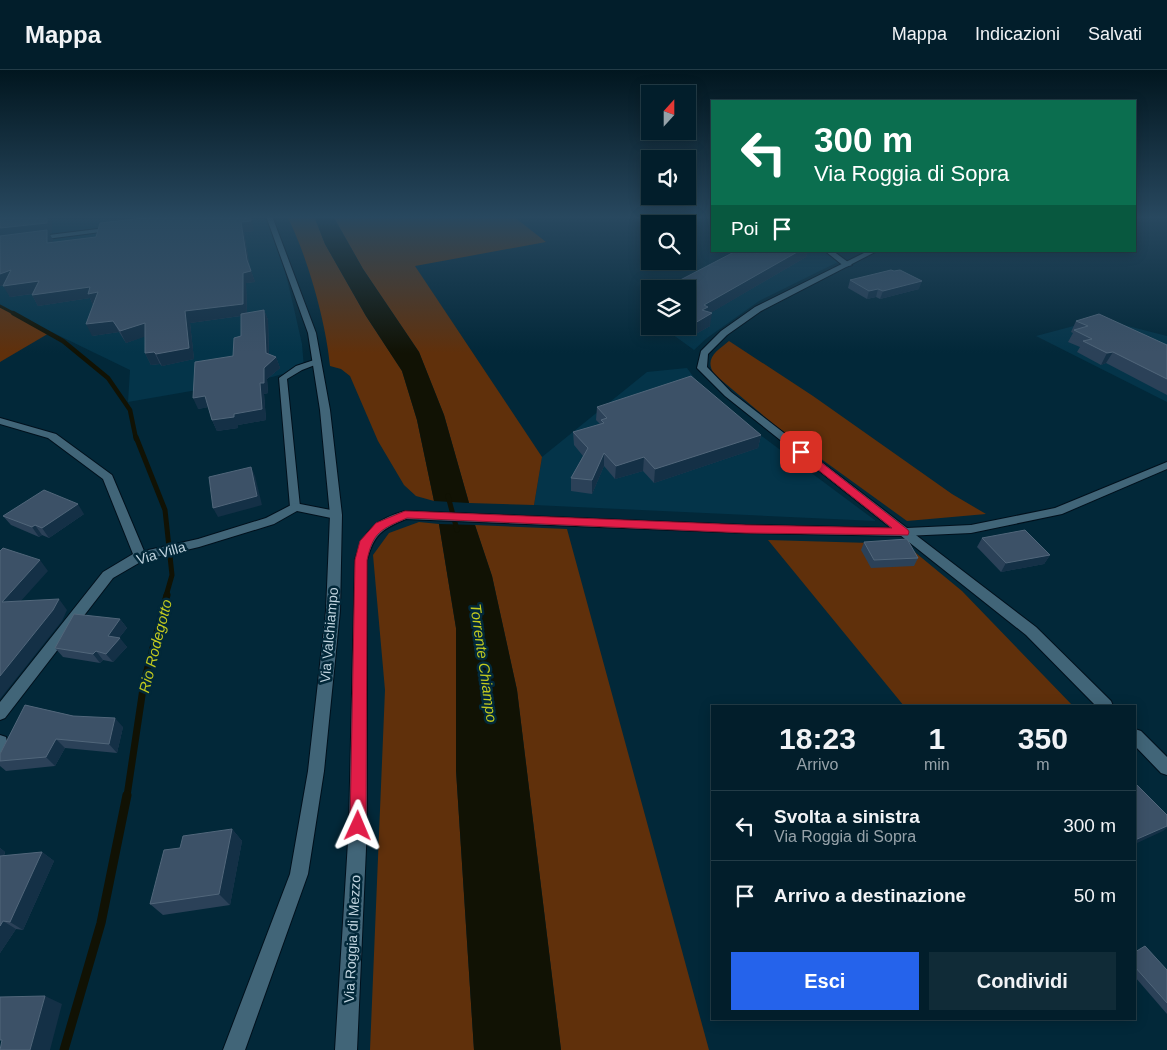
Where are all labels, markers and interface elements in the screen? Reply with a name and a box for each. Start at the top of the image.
text: Mappa [25,21,101,48]
text: Mappa [892,24,947,44]
text: Indicazioni [975,24,1060,44]
text: Salvati [1088,24,1142,44]
north arrow [641,85,696,140]
map controls [641,85,696,335]
icon: left [731,120,796,185]
text: 300 m [814,120,913,159]
button: sound [641,150,696,205]
text: Via Roggia di Sopra [814,161,1009,186]
button: search [641,215,696,270]
icon: arrive [768,215,796,243]
text: Poi [731,218,758,239]
button: layers [641,280,696,335]
pin [780,431,822,473]
icon: arrive [787,438,815,466]
street label: Via Villa [135,538,187,568]
street label: Via Valchiampo [317,586,341,684]
water label: Rio Rodegotto [135,597,175,695]
water label: Torrente Chiampo [467,603,501,723]
text: 18:23 [779,722,856,755]
text: 1 [928,722,945,755]
text: 350 [1018,722,1068,755]
text: Arrivo [797,756,838,773]
text: min [924,756,950,773]
text: m [1036,756,1049,773]
position arrow [331,799,383,851]
text: Svolta a sinistra [774,806,920,827]
icon: left [731,812,759,840]
text: 300 m [1063,815,1116,836]
text: Via Roggia di Sopra [774,828,916,845]
street label: Via Roggia di Mezzo [341,874,363,1003]
icon: arrive [731,882,759,910]
text: Arrivo a destinazione [774,885,966,906]
text: 50 m [1074,885,1116,906]
button: Esci [731,952,919,1010]
button: Condividi [929,952,1116,1010]

